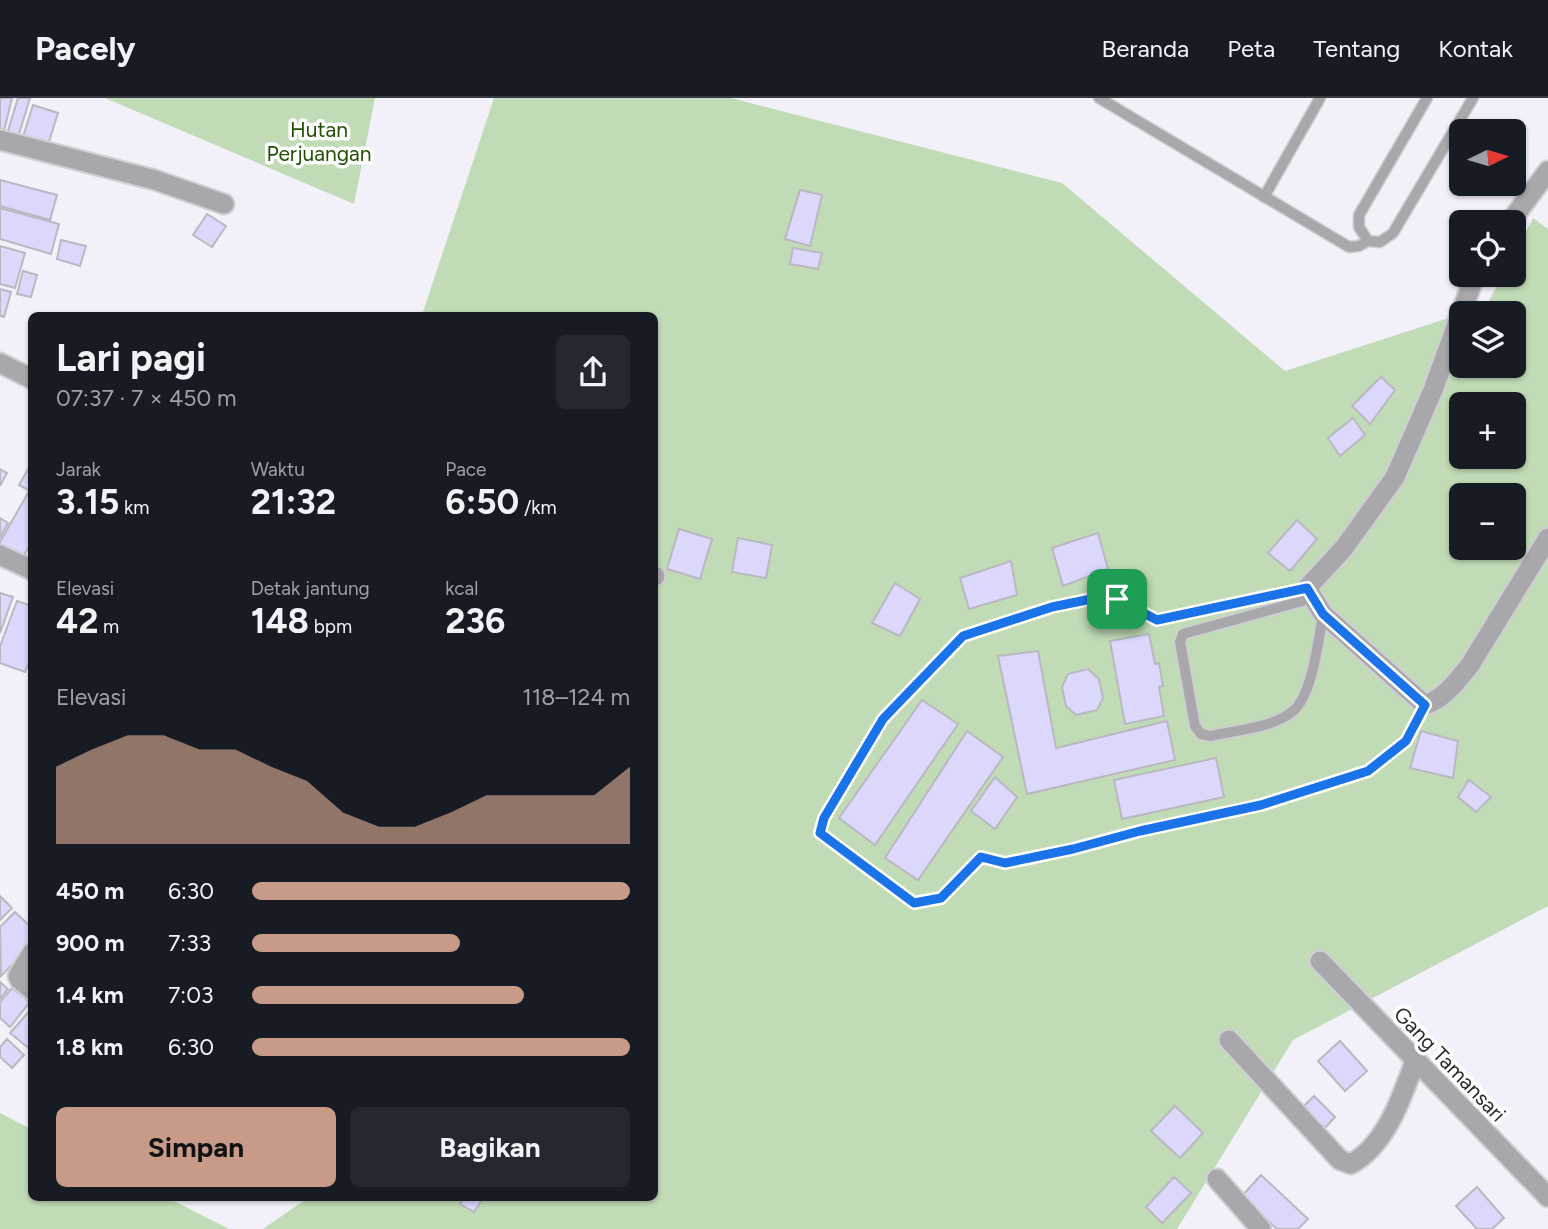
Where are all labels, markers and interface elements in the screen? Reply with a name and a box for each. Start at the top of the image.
text: Pacely [35,29,136,68]
text: Beranda [1102,34,1189,63]
text: Peta [1227,34,1275,63]
text: Tentang [1313,34,1400,63]
text: Kontak [1438,34,1513,63]
park label: Hutan Perjuangan [266,117,372,166]
north arrow [1449,119,1526,196]
map controls [1449,119,1526,560]
button: locate [1449,210,1526,287]
button: layers [1449,301,1526,378]
text: Lari pagi [56,335,206,381]
button: share [556,335,630,409]
text: 07:37 · 7 × 450 m [56,384,237,412]
button: + [1449,392,1526,469]
text: Jarak [56,458,101,481]
text: Waktu [251,458,305,481]
text: Pace [445,458,486,481]
text: 3.15 [56,481,119,523]
text: 21:32 [251,481,336,523]
text: 6:50 [445,481,519,523]
button: − [1449,483,1526,560]
text: km [119,496,149,519]
text: /km [519,496,557,519]
pin [1087,569,1147,629]
text: Elevasi [56,577,114,600]
text: Detak jantung [251,577,370,600]
text: kcal [445,577,479,600]
icon: arrive [1098,580,1136,618]
text: 42 [56,600,98,642]
text: 148 [251,600,309,642]
text: 236 [445,600,505,642]
text: m [98,615,119,638]
text: bpm [309,615,352,638]
text: Elevasi [56,683,126,711]
text: 118–124 m [522,683,630,711]
text: 450 m [56,877,124,905]
text: 6:30 [168,877,214,905]
text: 900 m [56,929,125,957]
text: 7:33 [168,929,211,957]
text: 1.4 km [56,981,124,1009]
text: 7:03 [168,981,213,1009]
street label: Gang Tamansari [1389,1001,1511,1127]
text: 1.8 km [56,1033,123,1061]
text: 6:30 [168,1033,214,1061]
button: Simpan [56,1107,336,1187]
button: Bagikan [350,1107,630,1187]

